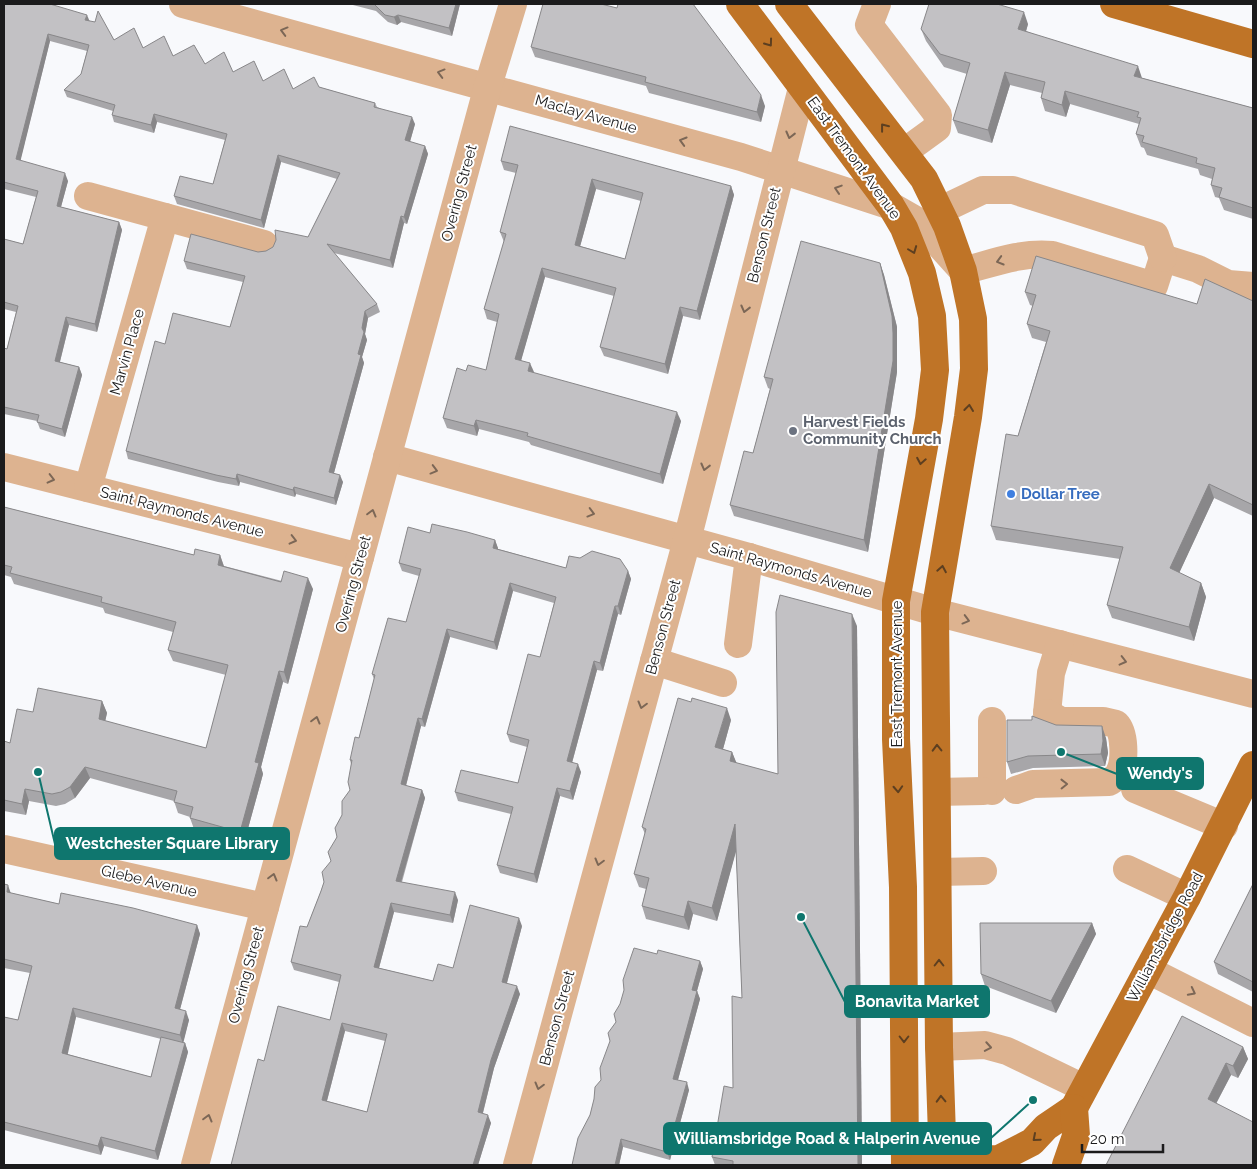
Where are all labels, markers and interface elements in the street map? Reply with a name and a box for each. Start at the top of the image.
one-way arrow [279,26,288,37]
one-way arrow [763,37,772,47]
one-way arrow [437,69,445,79]
street label: Maclay Avenue [533,91,639,137]
street label: East Tremont Avenue [804,93,905,223]
one-way arrow [882,124,890,133]
one-way arrow [785,131,796,140]
one-way arrow [679,136,688,147]
street label: Overing Street [437,142,481,244]
street label: Benson Street [743,185,785,285]
one-way arrow [835,185,843,195]
one-way arrow [906,245,917,254]
one-way arrow [996,255,1005,265]
one-way arrow [741,305,751,313]
street label: Marvin Place [106,307,148,397]
one-way arrow [963,404,974,412]
place label: Harvest Fields Community Church [803,413,941,448]
marker: Harvest Fields Community Church [787,425,799,437]
one-way arrow [917,456,927,465]
one-way arrow [700,462,711,471]
one-way arrow [430,464,438,474]
one-way arrow [47,473,56,484]
street label: Saint Raymonds Avenue [98,483,266,541]
place label: Dollar Tree [1021,485,1100,503]
marker: Dollar Tree [1005,488,1017,500]
one-way arrow [587,507,596,518]
one-way arrow [366,508,377,517]
street label: Overing Street [331,533,375,635]
one-way arrow [289,534,298,545]
street label: Saint Raymonds Avenue [708,538,874,602]
one-way arrow [936,564,946,573]
street label: Benson Street [642,577,684,677]
street label: East Tremont Avenue [888,600,906,747]
one-way arrow [962,614,971,625]
one-way arrow [1119,655,1128,666]
one-way arrow [637,700,648,709]
one-way arrow [310,716,320,725]
one-way arrow [932,744,942,752]
callout: Wendy's [1117,758,1203,789]
text: Wendy's [1127,764,1193,783]
one-way arrow [1060,778,1068,789]
one-way arrow [893,785,904,793]
callout: Westchester Square Library [55,828,289,859]
text: Westchester Square Library [65,834,279,853]
one-way arrow [595,857,605,865]
street label: Glebe Avenue [99,861,199,901]
street label: Williamsbridge Road [1123,869,1207,1005]
one-way arrow [267,872,278,881]
street label: Overing Street [224,924,268,1026]
one-way arrow [934,959,944,966]
street label: Benson Street [536,968,578,1068]
callout: Bonavita Market [845,986,989,1017]
one-way arrow [1186,986,1195,996]
text: Bonavita Market [855,992,979,1011]
one-way arrow [899,1036,909,1043]
one-way arrow [983,1041,992,1051]
one-way arrow [534,1082,544,1090]
one-way arrow [935,1095,946,1103]
one-way arrow [202,1115,212,1123]
scale bar [1082,1122,1163,1154]
callout: Williamsbridge Road & Halperin Avenue [664,1123,991,1154]
text: Williamsbridge Road & Halperin Avenue [674,1129,981,1148]
text: 20 m [1090,1130,1125,1148]
one-way arrow [1032,1132,1041,1141]

